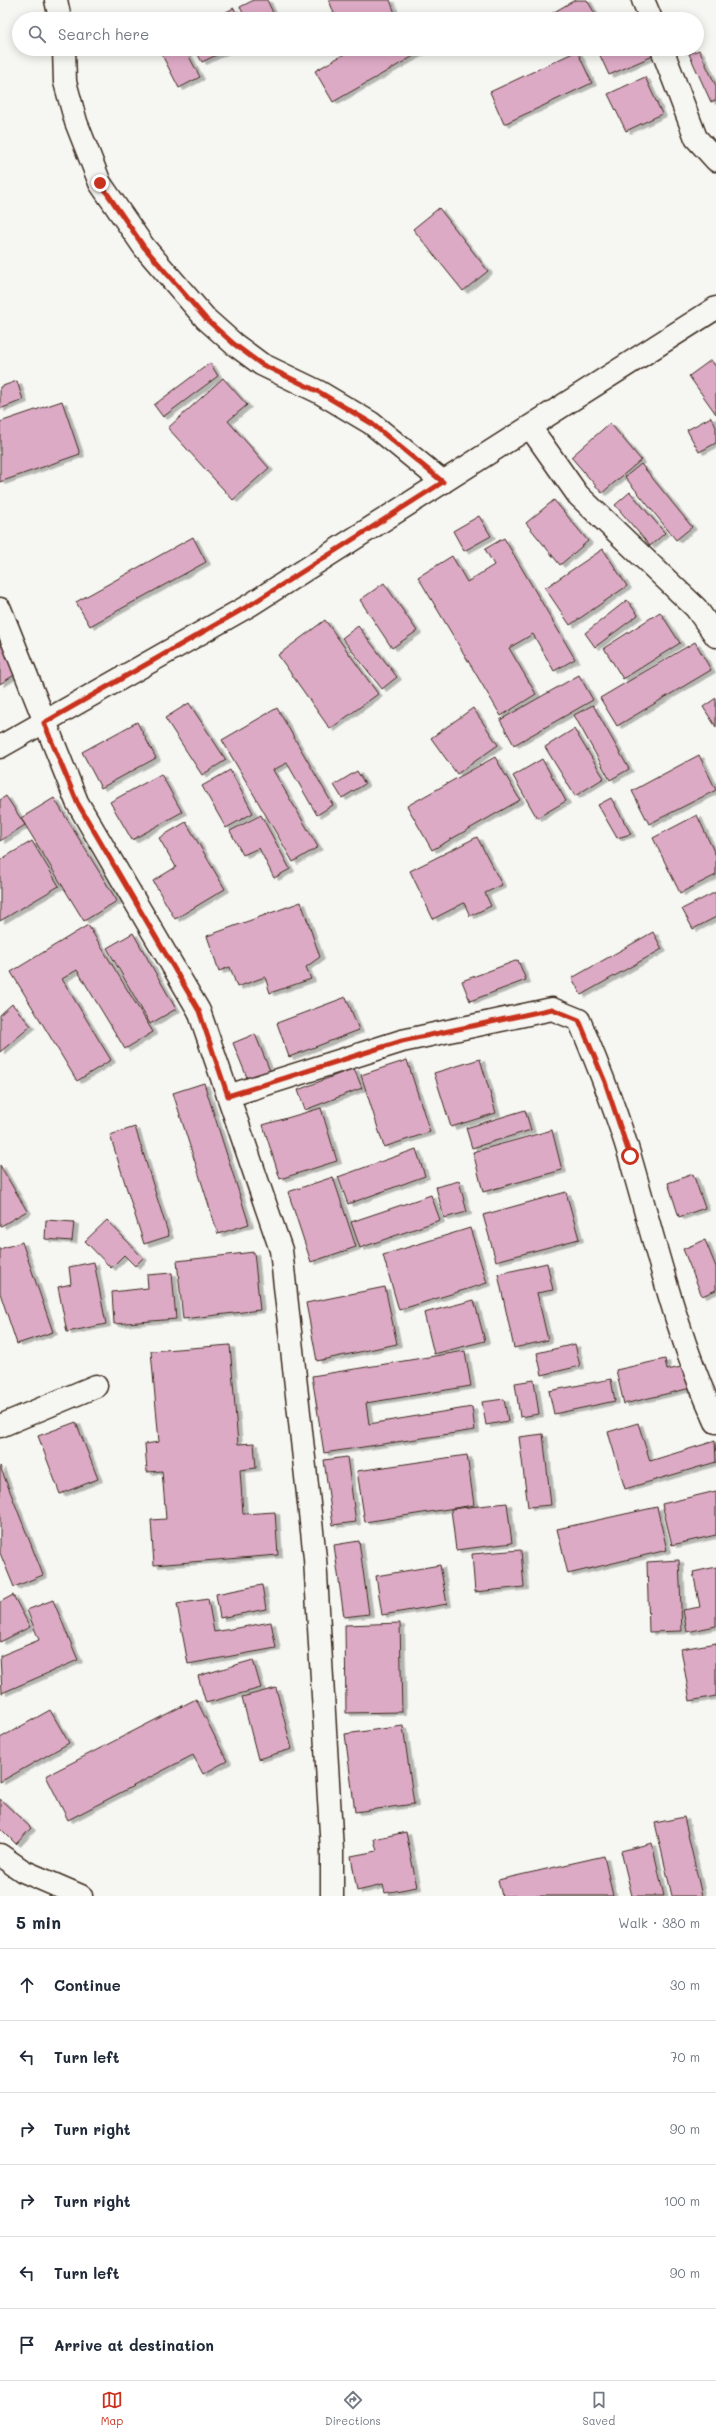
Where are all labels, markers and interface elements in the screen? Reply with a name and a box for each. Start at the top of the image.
search box [12,12,704,56]
icon: search [26,23,48,45]
text: Search here [58,24,149,44]
route end [91,174,109,192]
route start [621,1147,639,1165]
text: 5 min [16,1911,61,1933]
text: Walk · 380 m [618,1914,700,1931]
icon: ahead [16,1974,38,1996]
text: Continue [54,1975,121,1995]
text: 30 m [670,1976,700,1993]
icon: left [16,2046,38,2068]
text: Turn left [54,2047,119,2067]
text: 70 m [670,2048,700,2065]
icon: right [16,2118,38,2140]
text: Turn right [54,2119,131,2139]
text: 90 m [670,2120,700,2137]
icon: right [16,2190,38,2212]
text: Turn right [54,2191,131,2211]
text: 100 m [664,2192,700,2209]
icon: left [16,2262,38,2284]
text: Turn left [54,2263,119,2283]
text: 90 m [670,2264,700,2281]
icon: arrive [16,2334,38,2356]
text: Arrive at destination [54,2335,214,2355]
tab: Map [101,2389,123,2428]
tab: Directions [325,2389,381,2428]
tab: Saved [582,2389,615,2428]

